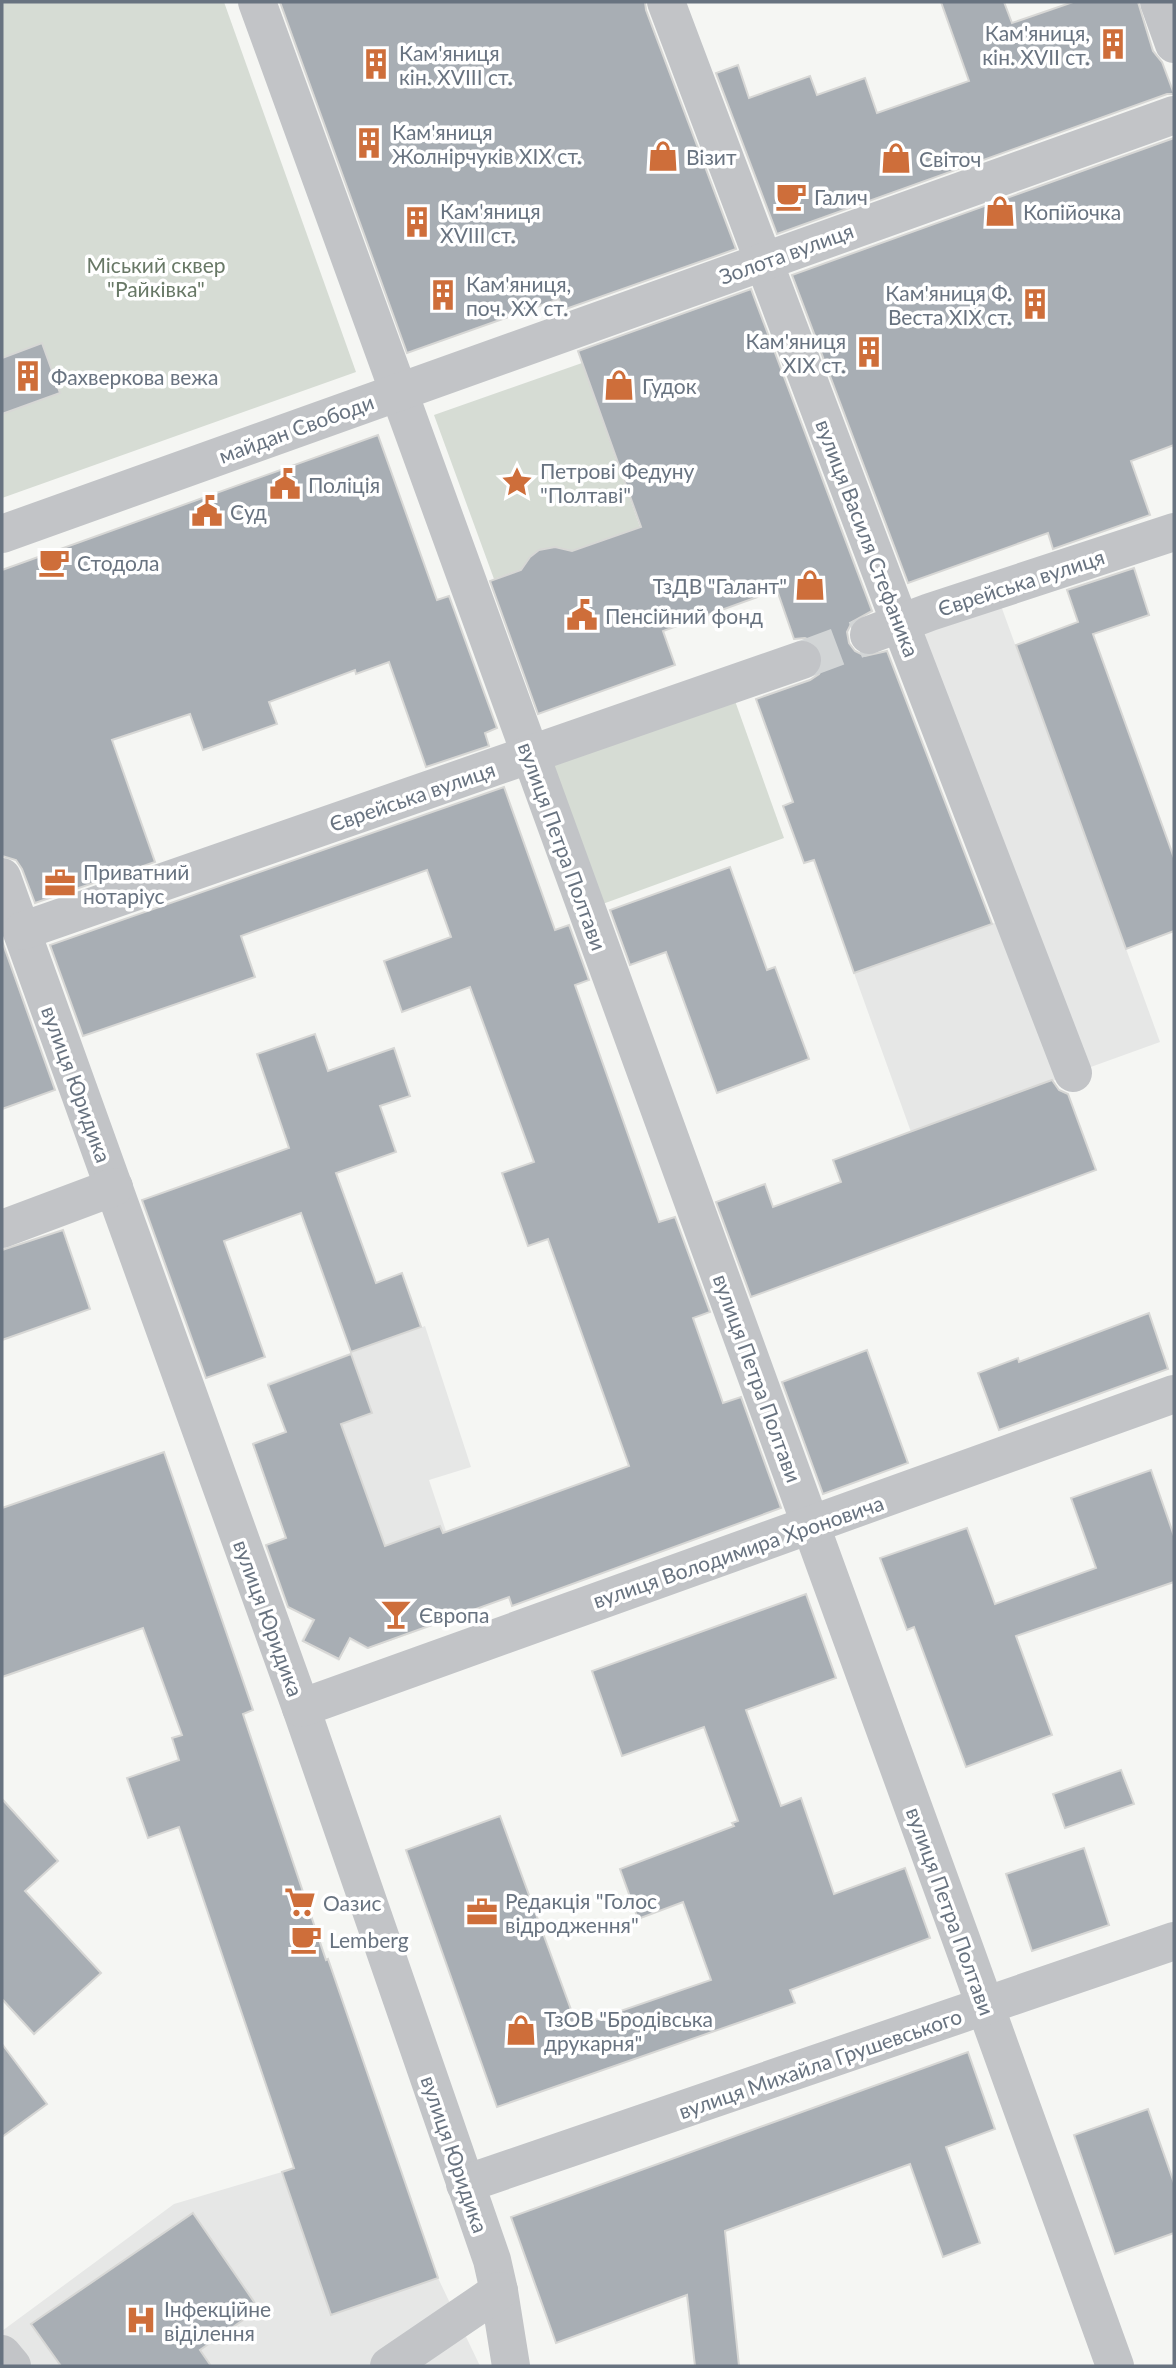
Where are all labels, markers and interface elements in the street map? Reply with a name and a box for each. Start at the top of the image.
place label: Кам'яниця, кін. XVII ст. [982,20,1090,69]
building icon: Кам'яниця, кін. XVII ст. [1096,27,1130,61]
place label: Кам'яниця кін. XVIII ст. [399,40,513,89]
building icon: Кам'яниця кін. XVIII ст. [359,47,393,81]
place label: Кам'яниця Жолнірчуків XIX ст. [392,119,582,168]
building icon: Кам'яниця Жолнірчуків XIX ст. [352,126,386,160]
shop icon: Візит [646,139,680,173]
shop icon: Світоч [879,141,913,175]
place label: Візит [686,144,737,169]
place label: Світоч [919,146,981,171]
cafe icon: Галич [774,179,808,213]
place label: Галич [814,184,868,209]
shop icon: Копійочка [983,194,1017,228]
place label: Кам'яниця XVIII ст. [440,198,541,247]
place label: Копійочка [1023,199,1121,224]
building icon: Кам'яниця XVIII ст. [400,205,434,239]
street label: Золота вулиця [715,217,857,289]
park label: Міський сквер "Райківка" [86,252,226,301]
place label: Кам'яниця, поч. XX ст. [466,271,571,320]
building icon: Кам'яниця, поч. XX ст. [426,278,460,312]
place label: Кам'яниця Ф. Веста XIX ст. [885,280,1012,329]
building icon: Кам'яниця Ф. Веста XIX ст. [1018,287,1052,321]
place label: Кам'яниця XIX ст. [745,328,846,377]
building icon: Кам'яниця XIX ст. [852,335,886,369]
building icon: Фахверкова вежа [11,359,45,393]
place label: Фахверкова вежа [51,364,218,389]
shop icon: Гудок [602,368,636,402]
place label: Гудок [642,373,697,398]
street label: майдан Свободи [215,388,377,468]
street label: вулиця Василя Стефаника [811,416,925,660]
place label: Петрові Федуну "Полтаві" [540,458,695,507]
place icon: Петрові Федуну "Полтаві" [500,465,534,499]
public building icon: Поліція [268,467,302,501]
place label: Поліція [308,472,380,497]
public building icon: Cуд [190,494,224,528]
place label: Cуд [230,499,267,524]
street label: Єврейська вулиця [935,543,1107,621]
cafe icon: Стодола [37,545,71,579]
place label: Стодола [77,550,159,575]
shop icon: ТзДВ "Галант" [793,568,827,602]
place label: ТзДВ "Галант" [653,573,787,598]
public building icon: Пенсійний фонд [565,598,599,632]
place label: Пенсійний фонд [605,603,763,628]
street label: вулиця Петра Полтави [514,739,612,953]
street label: Єврейська вулиця [326,756,498,836]
place label: Приватний нотаріус [83,859,189,908]
office icon: Приватний нотаріус [43,866,77,900]
street label: вулиця Юридика [37,1002,117,1166]
street label: вулиця Петра Полтави [709,1271,807,1485]
street label: вулиця Володимира Хроновича [589,1489,887,1613]
street label: вулиця Юридика [229,1536,309,1700]
bar icon: Європа [379,1597,413,1631]
place label: Європа [419,1602,489,1627]
street label: вулиця Петра Полтави [902,1804,1000,2018]
supermarket icon: Оазис [283,1885,317,1919]
place label: Редакція "Голос відродження" [505,1888,657,1937]
place label: Оазис [323,1890,382,1915]
office icon: Редакція "Голос відродження" [465,1895,499,1929]
cafe icon: Lemberg [289,1922,323,1956]
place label: Lemberg [329,1927,409,1952]
street label: вулиця Михайла Грушевського [675,2003,965,2123]
place label: ТзОВ "Бродівська друкарня" [544,2006,713,2055]
shop icon: ТзОВ "Бродівська друкарня" [504,2013,538,2047]
street label: вулиця Юридика [416,2072,494,2236]
place label: Інфекційне віділення [164,2296,271,2345]
hospital icon: Інфекційне віділення [124,2303,158,2337]

